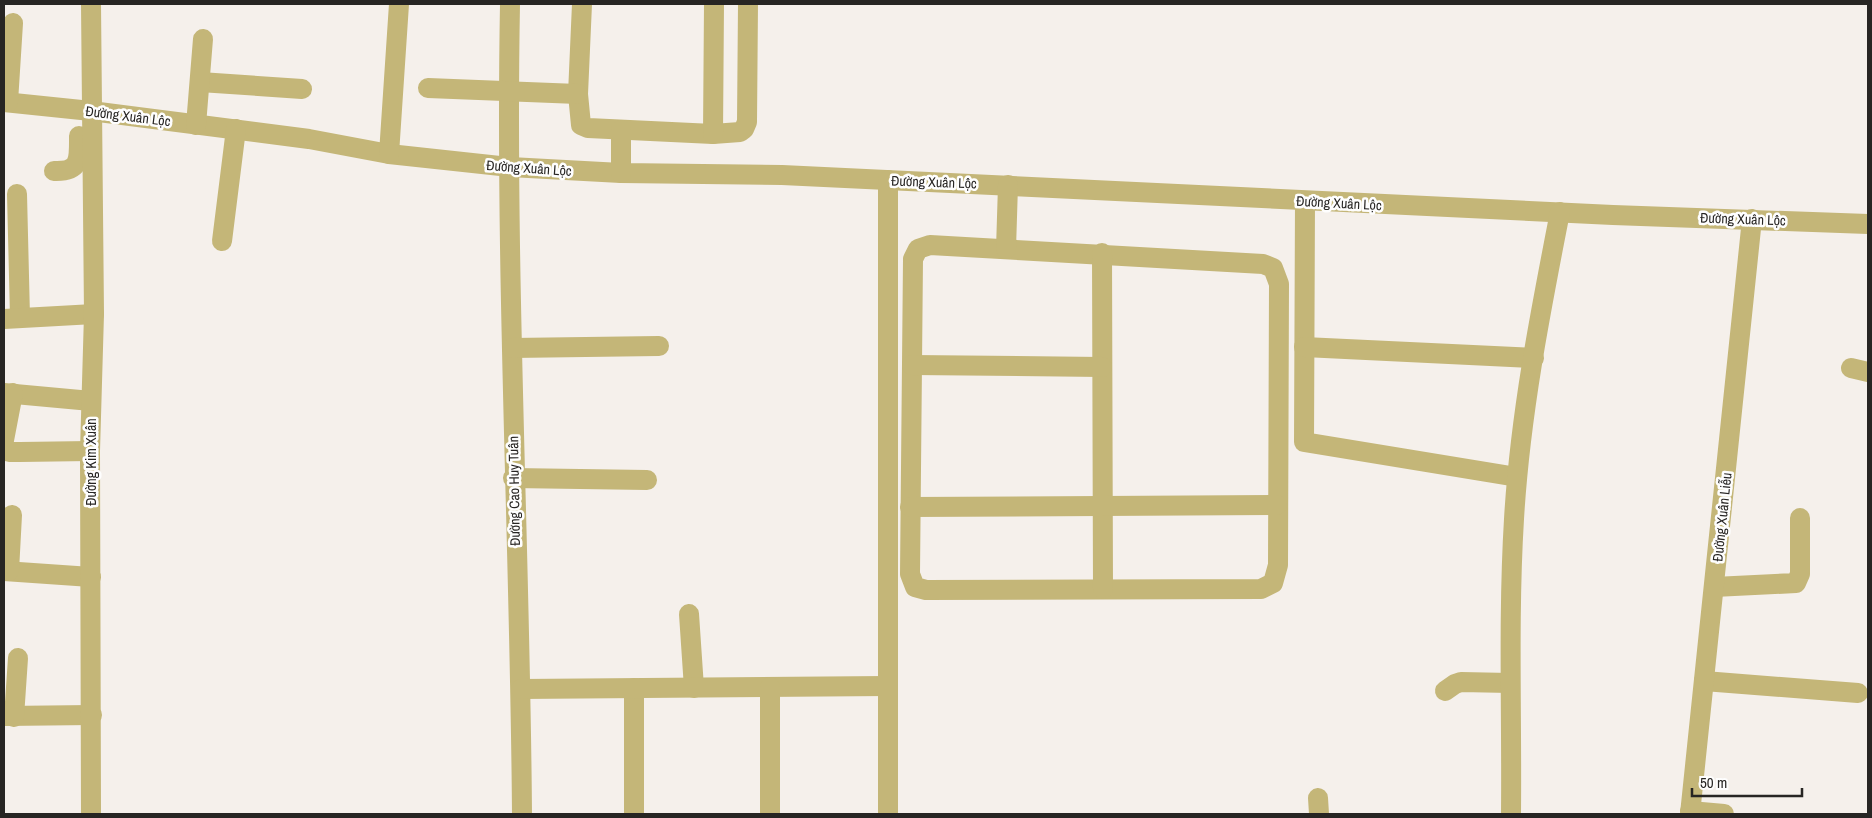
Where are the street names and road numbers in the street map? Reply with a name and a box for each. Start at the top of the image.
street label: Đường Xuân Lộc [84,102,172,130]
street label: Đường Xuân Lộc [486,156,573,180]
street label: Đường Xuân Lộc [891,172,977,192]
street label: Đường Xuân Lộc [1296,192,1382,214]
street label: Đường Xuân Lộc [1700,209,1786,229]
street label: Đường Kim Xuân [82,418,100,506]
street label: Đường Cao Huy Tuân [504,436,524,546]
street label: Đường Xuân Liễu [1708,472,1736,562]

